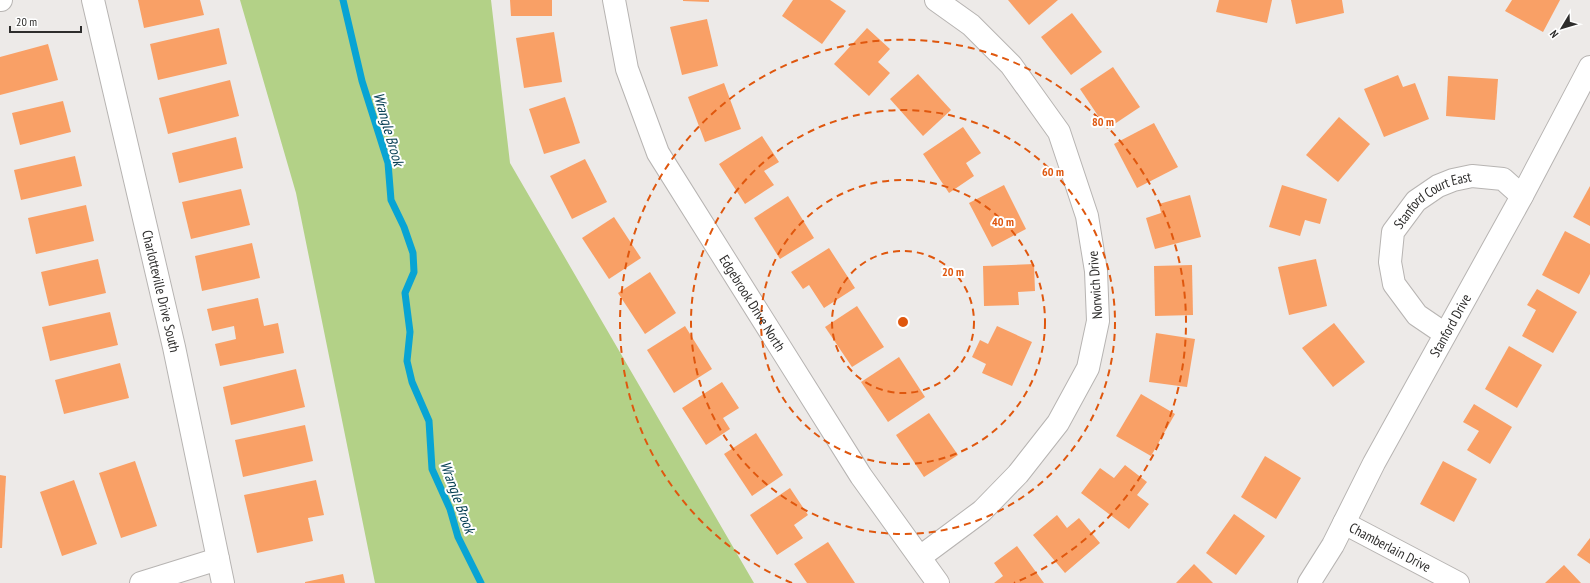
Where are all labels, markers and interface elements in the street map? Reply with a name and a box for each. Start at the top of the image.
scale bar [10,8,81,34]
north arrow [1542,8,1582,48]
text: 20 m [16,14,37,29]
text: N [1547,27,1561,41]
water label: Wrangle Brook [369,90,409,170]
text: 80 m [1092,114,1114,129]
text: 60 m [1042,164,1064,179]
street label: Stanford Court East [1390,167,1473,232]
text: 40 m [992,214,1014,229]
street label: Charlotteville Drive South [138,228,184,354]
street label: Norwich Drive [1084,250,1106,320]
street label: Edgebrook Drive North [715,252,789,355]
text: 20 m [942,264,964,279]
street label: Stanford Drive [1426,290,1475,360]
centre of rings [896,315,910,329]
water label: Wrangle Brook [436,458,481,538]
street label: Chamberlain Drive [1346,518,1434,576]

